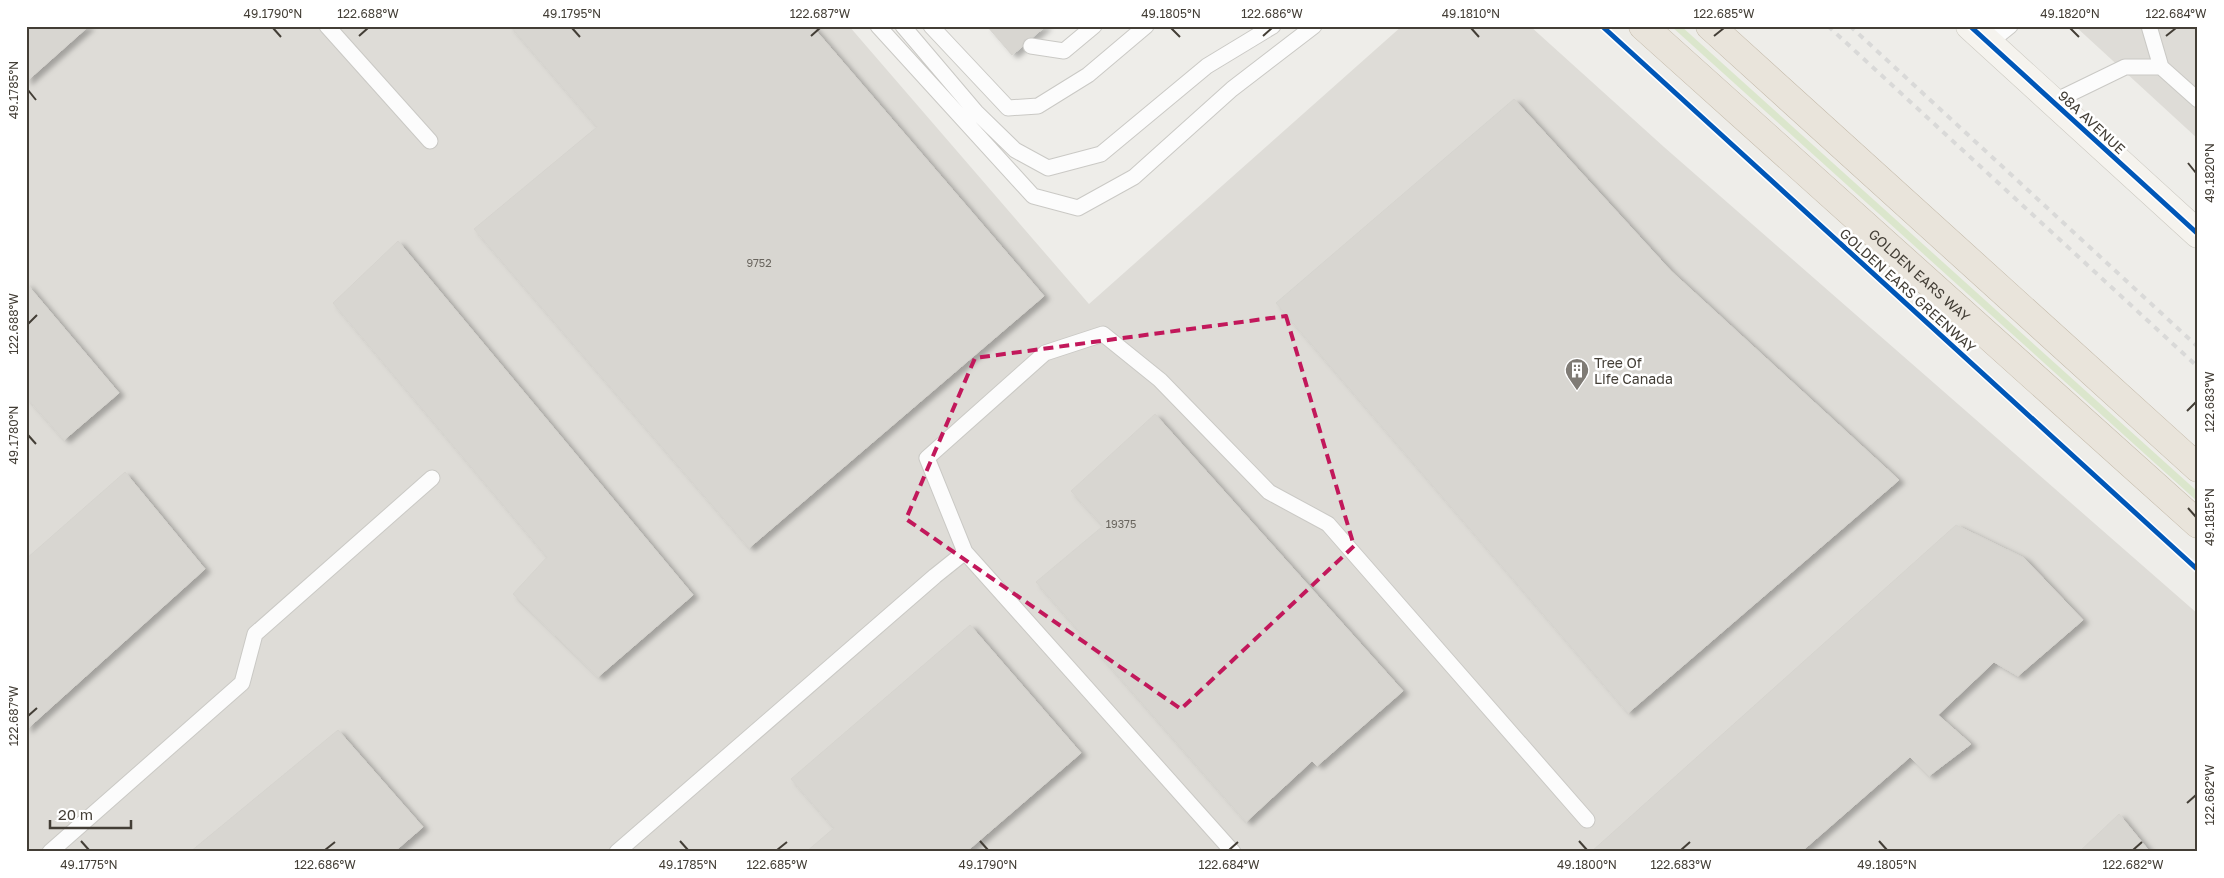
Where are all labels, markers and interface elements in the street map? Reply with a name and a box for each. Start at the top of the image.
text: 49.1790°N [244,6,302,21]
text: 122.688°W [337,6,399,21]
text: 49.1795°N [543,6,601,21]
text: 122.687°W [790,6,851,21]
text: 49.1805°N [1141,6,1201,21]
text: 122.686°W [1241,6,1303,21]
text: 49.1810°N [1442,6,1500,21]
text: 122.685°W [1693,6,1755,21]
text: 49.1820°N [2040,6,2100,21]
text: 122.684°W [2146,6,2207,21]
text: 49.1785°N [6,61,21,119]
street label: 98A AVENUE [2055,87,2129,157]
text: 49.1820°N [2202,143,2217,203]
street label: GOLDEN EARS GREENWAY [1836,224,1980,356]
street label: GOLDEN EARS WAY [1866,225,1974,324]
house number: 9752 [746,256,772,269]
text: 122.688°W [6,293,21,355]
place label: Tree Of Life Canada [1594,354,1673,387]
building icon: Tree Of Life Canada [1564,357,1590,391]
text: 122.683°W [2202,371,2217,433]
text: 49.1780°N [6,406,21,464]
text: 49.1815°N [2202,488,2217,546]
house number: 19375 [1106,517,1136,530]
text: 122.687°W [6,685,21,746]
text: 122.682°W [2202,764,2217,826]
scale bar [50,798,131,830]
text: 20 m [58,805,93,823]
text: 49.1775°N [60,857,118,872]
text: 122.686°W [294,857,356,872]
text: 49.1785°N [659,857,717,872]
text: 122.685°W [746,857,808,872]
text: 49.1790°N [959,857,1017,872]
text: 122.684°W [1199,857,1260,872]
text: 49.1800°N [1557,857,1617,872]
text: 122.683°W [1650,857,1712,872]
text: 49.1805°N [1857,857,1917,872]
text: 122.682°W [2102,857,2164,872]

